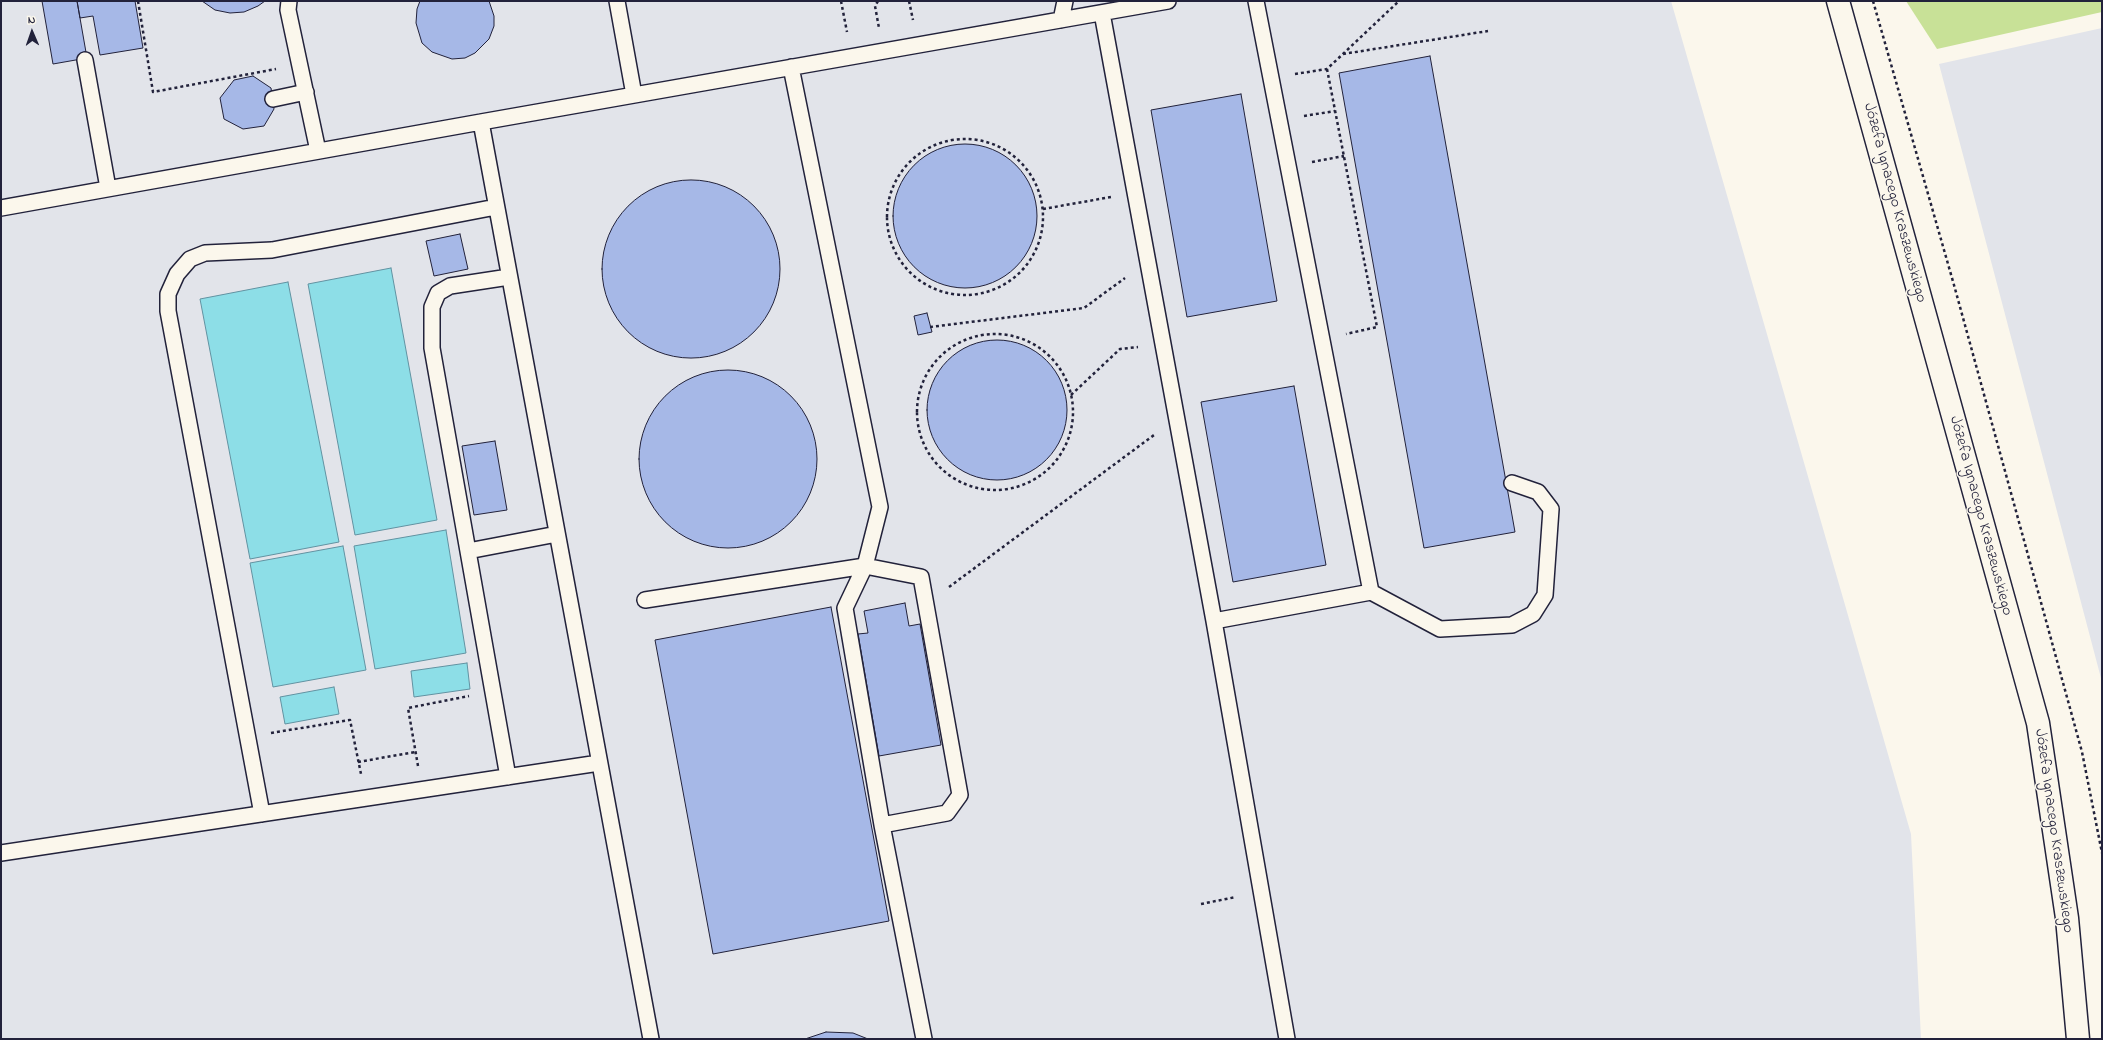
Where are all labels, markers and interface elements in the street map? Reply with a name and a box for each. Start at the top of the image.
north arrow [12,12,52,52]
text: N [28,12,36,28]
street label: Józefa Ignacego Kraszewskiego [1858,101,1930,305]
street label: Józefa Ignacego Kraszewskiego [1944,414,2016,618]
street label: Józefa Ignacego Kraszewskiego [2029,728,2077,934]

